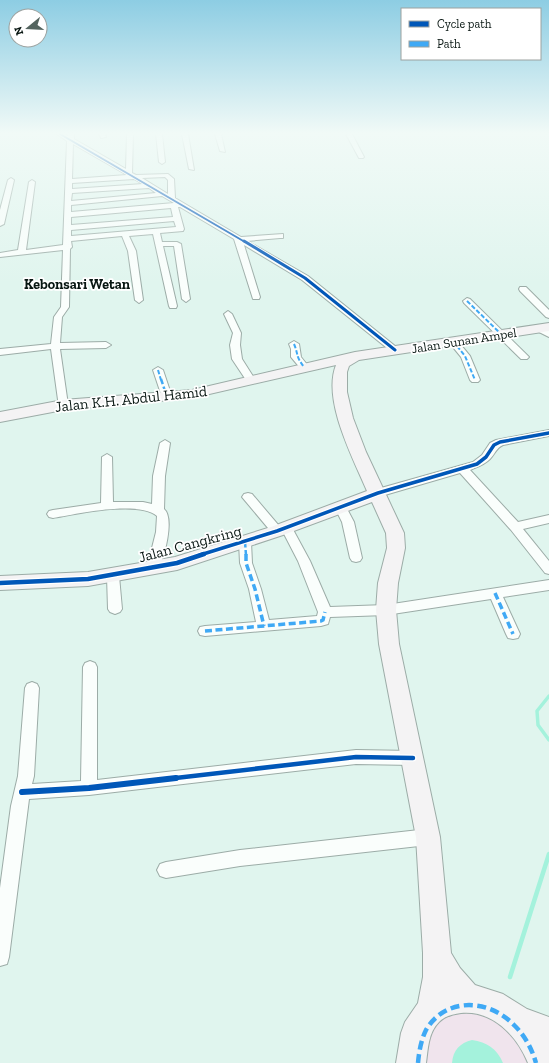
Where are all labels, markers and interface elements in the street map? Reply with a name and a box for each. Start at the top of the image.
north arrow [8,8,48,48]
legend [401,8,541,60]
text: Cycle path [437,17,492,31]
text: N [11,24,26,37]
text: Path [437,37,461,51]
district label: Kebonsari Wetan [24,276,131,293]
street label: Jalan Sunan Ampel [410,325,518,356]
street label: Jalan K.H. Abdul Hamid [54,382,209,416]
street label: Jalan Cangkring [137,522,243,566]

